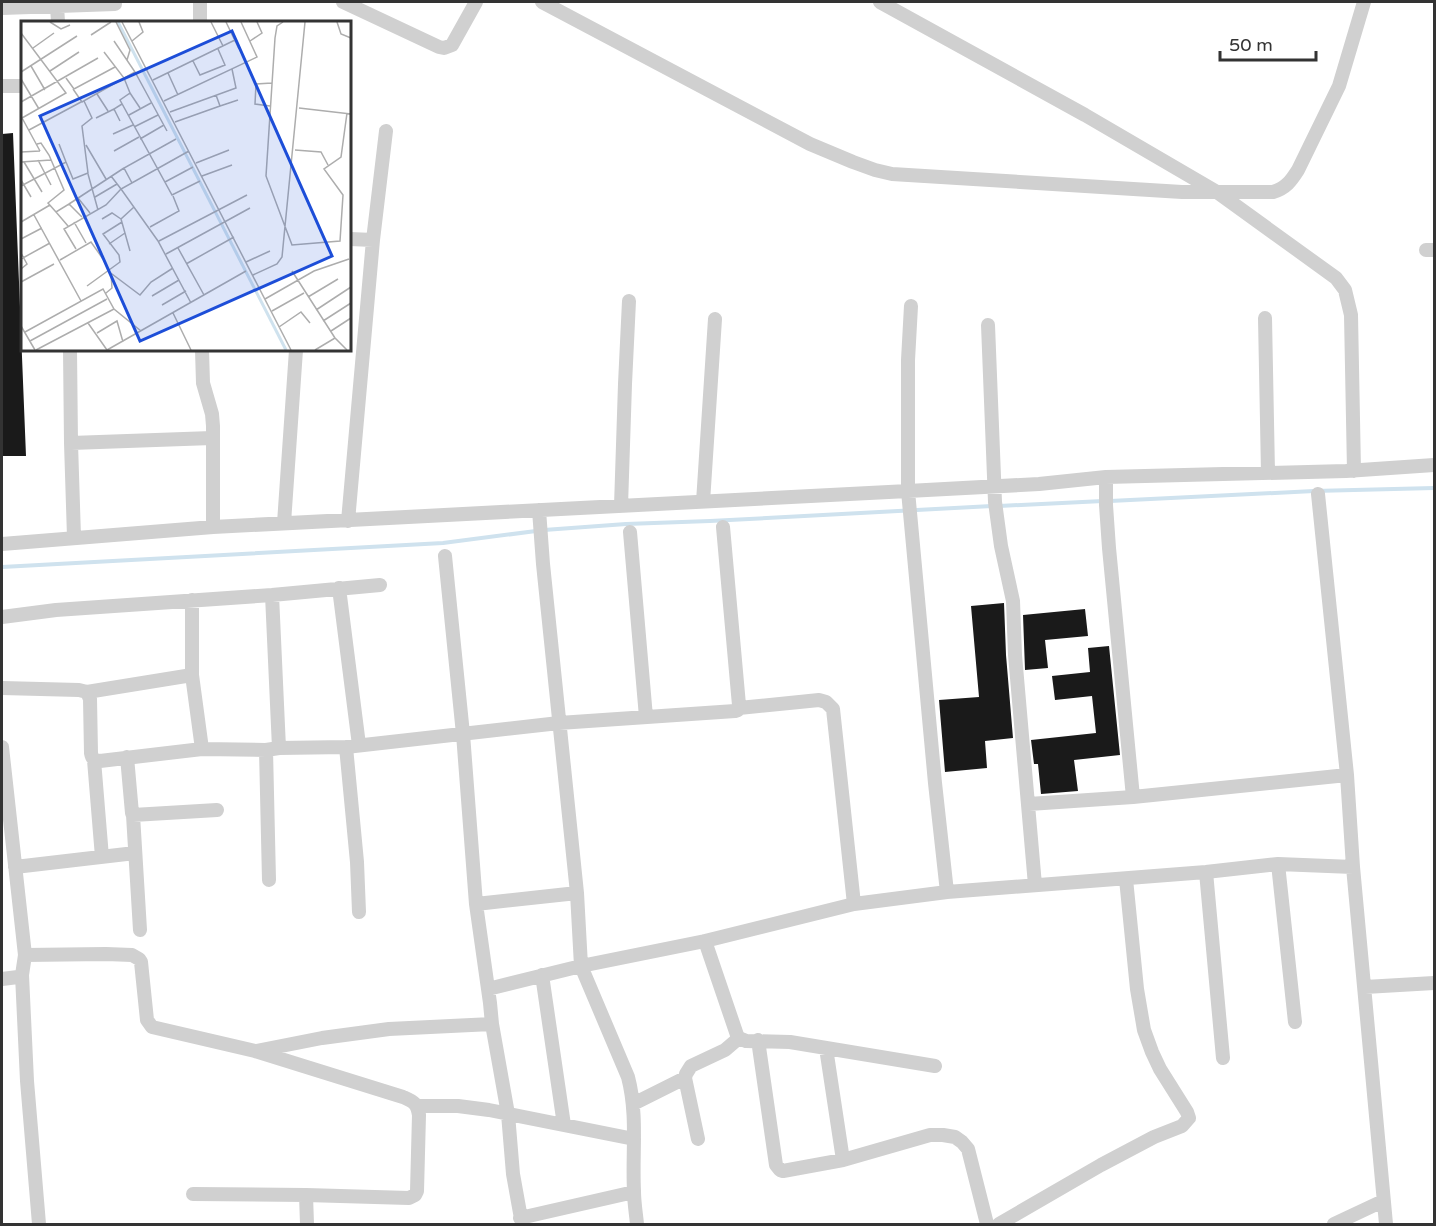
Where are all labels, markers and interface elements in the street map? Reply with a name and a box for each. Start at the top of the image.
inset map [21,21,351,351]
scale bar [1220,24,1316,62]
text: 50 m [1229,34,1273,56]

